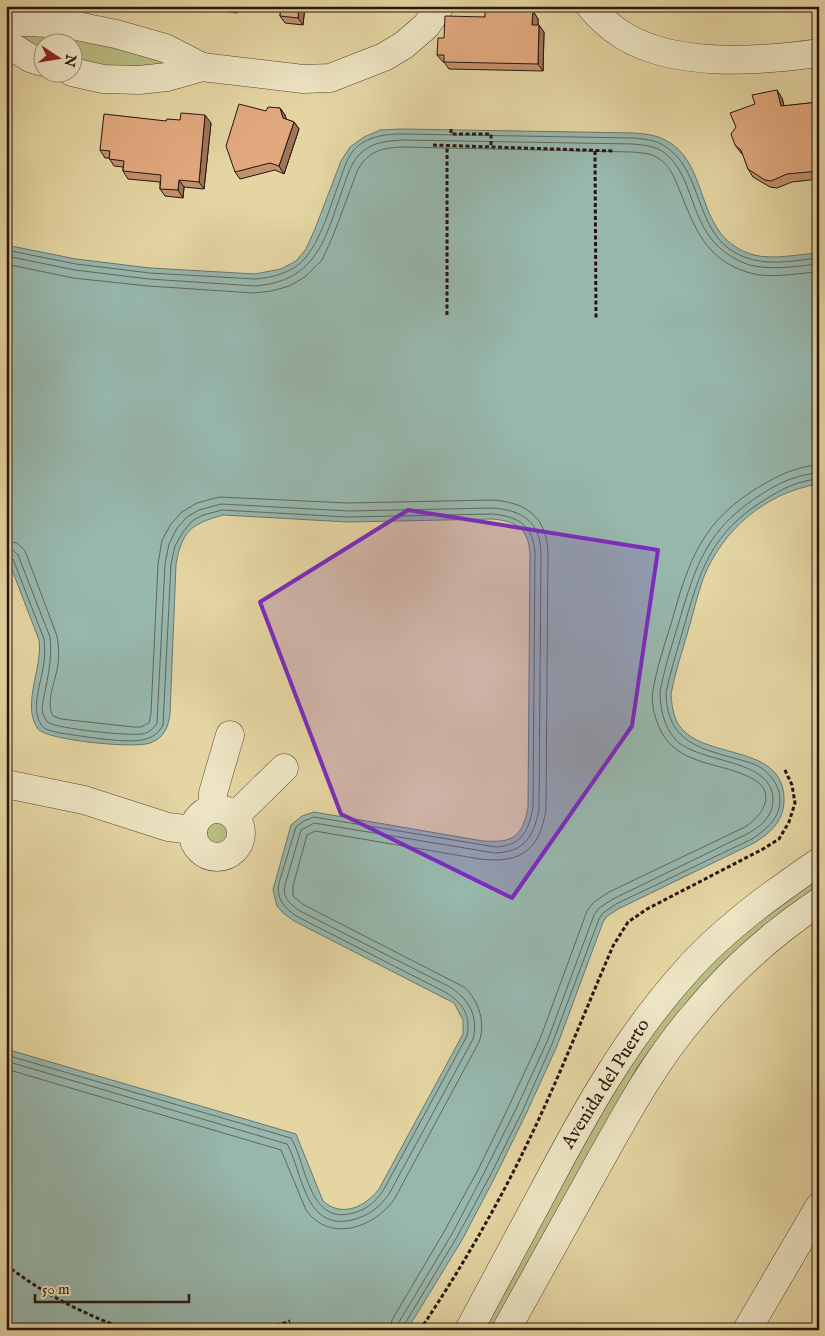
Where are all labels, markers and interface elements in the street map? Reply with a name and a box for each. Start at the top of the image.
north arrow [32,32,82,82]
text: N [60,52,80,68]
street label: Avenida del Puerto [556,1015,656,1154]
scale bar [35,1271,189,1303]
text: 50 m [42,1280,70,1299]

